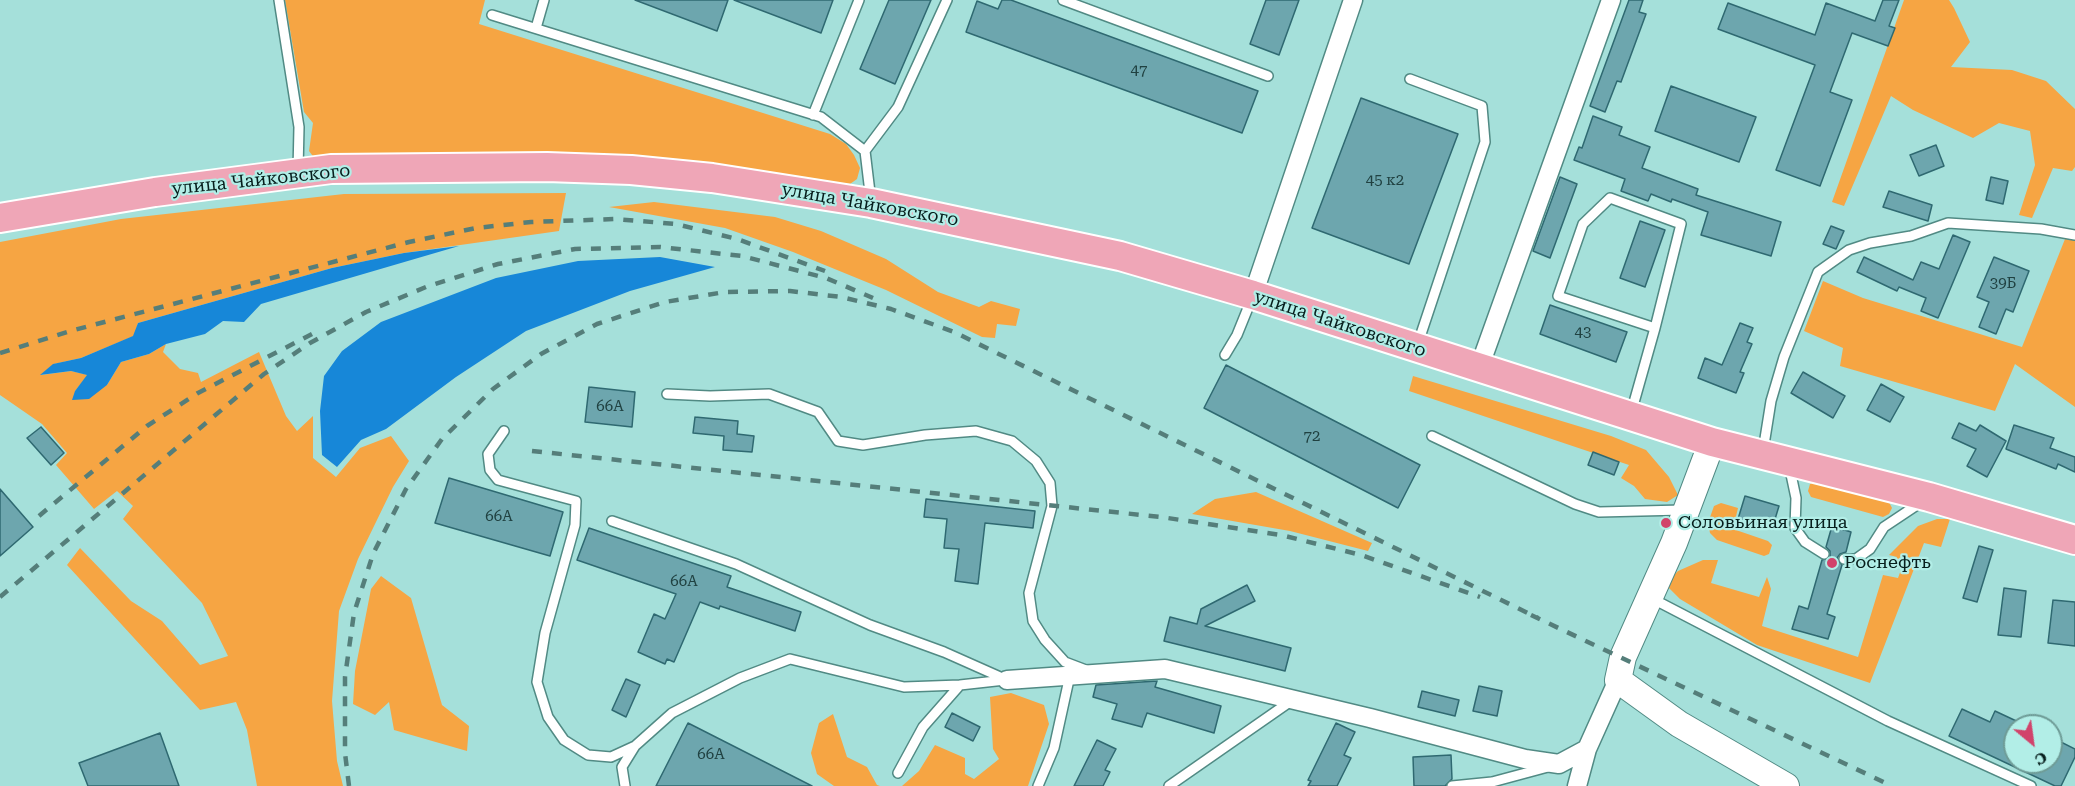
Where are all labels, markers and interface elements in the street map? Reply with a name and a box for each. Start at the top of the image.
house number: 47 [1131,62,1147,80]
street label: улица Чайковского [171,160,351,200]
house number: 45 к2 [1366,172,1404,190]
street label: улица Чайковского [780,179,960,231]
house number: 39Б [1990,275,2016,293]
street label: улица Чайковского [1251,286,1429,362]
house number: 43 [1575,324,1591,342]
house number: 66А [596,398,624,416]
house number: 72 [1304,428,1320,446]
house number: 66А [485,508,513,526]
place label: Соловьиная улица [1678,512,1848,534]
marker: Соловьиная улица [1659,516,1673,530]
place label: Роснефть [1844,552,1931,574]
marker: Роснефть [1825,556,1839,570]
house number: 66А [670,573,698,591]
north arrow [2003,714,2063,774]
house number: 66А [697,746,725,764]
text: С [2032,747,2051,769]

